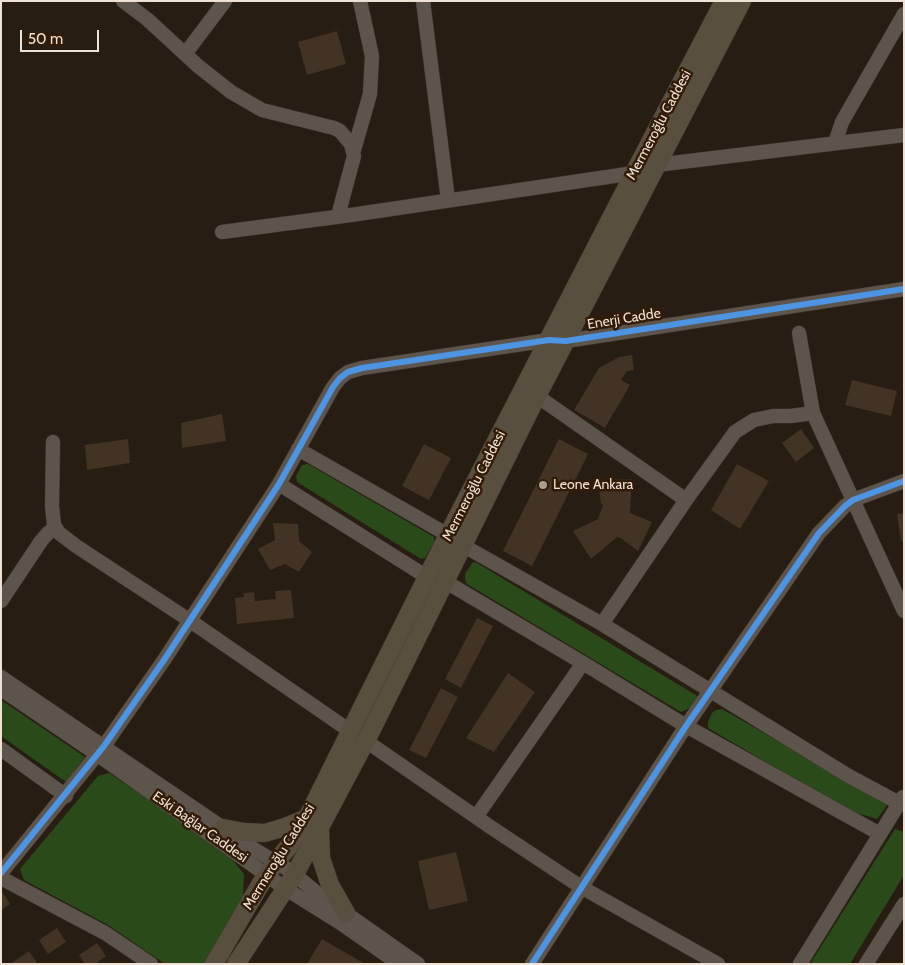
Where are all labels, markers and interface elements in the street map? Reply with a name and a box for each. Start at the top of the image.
scale bar [22,20,101,52]
text: 50 m [28,30,63,48]
street label: Mermeroğlu Caddesi [623,67,695,183]
street label: Enerji Cadde [586,305,662,333]
street label: Mermeroğlu Caddesi [439,428,509,544]
place label: Leone Ankara [553,477,633,493]
marker: Leone Ankara [537,479,549,491]
street label: Eski Bağlar Caddesi [149,788,251,866]
street label: Mermeroğlu Caddesi [240,801,318,913]

